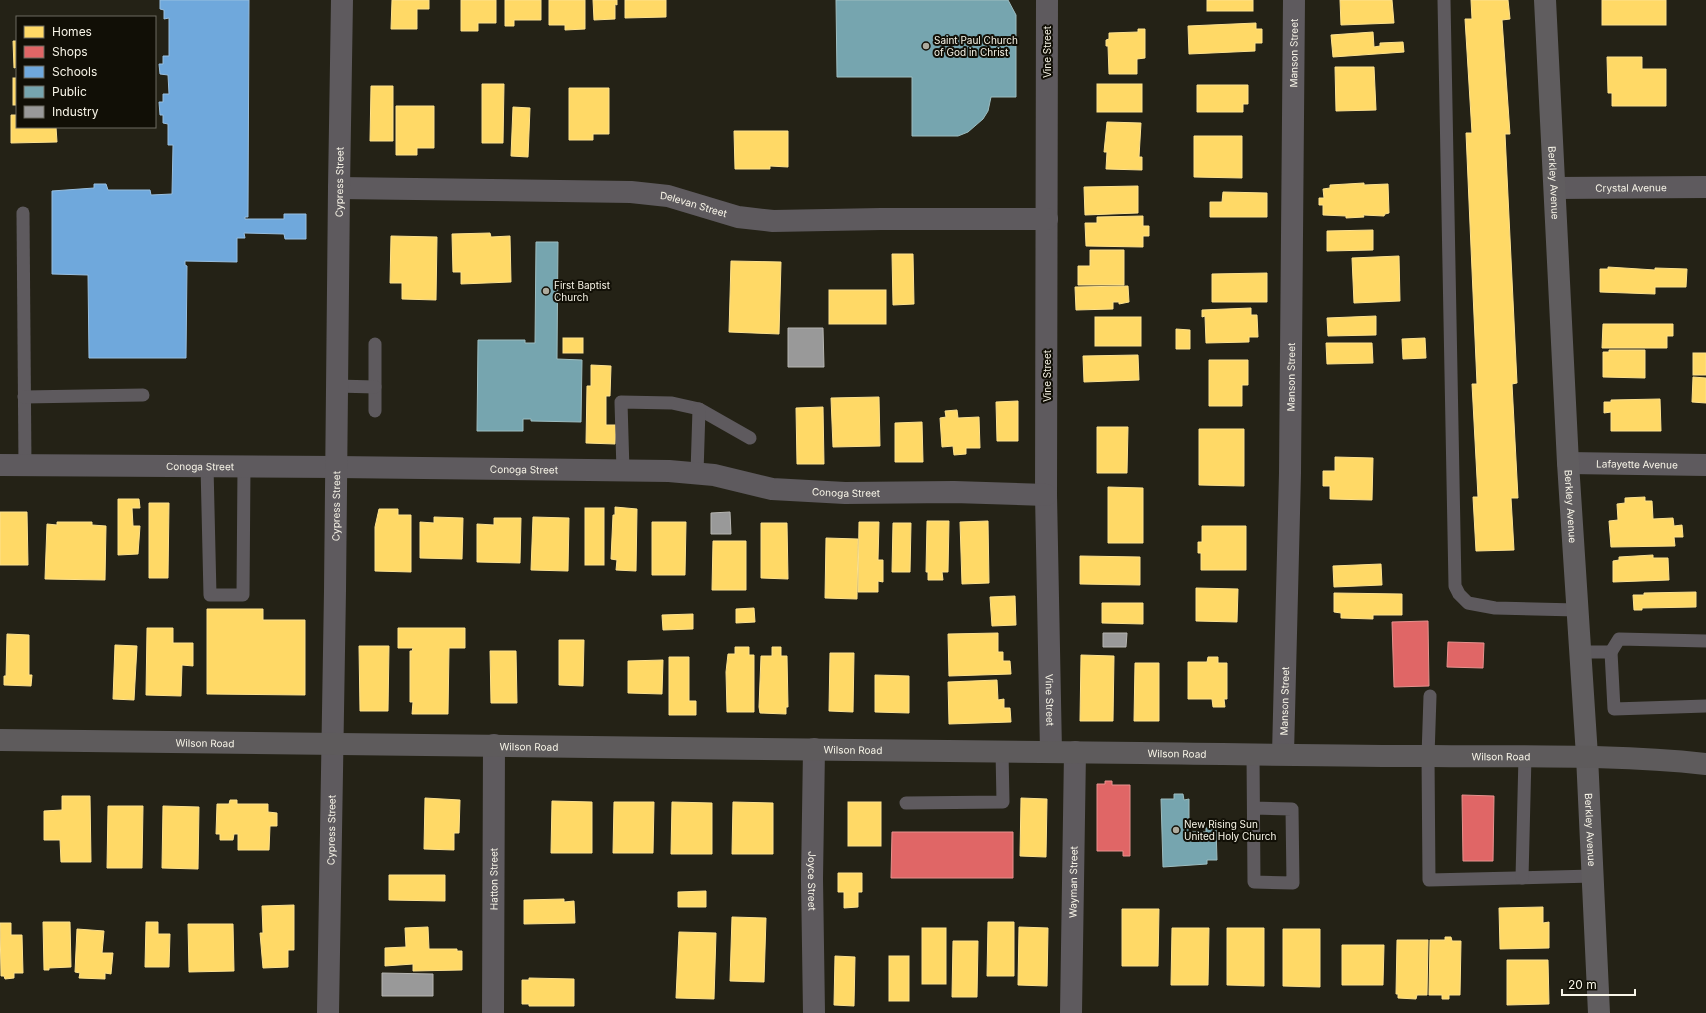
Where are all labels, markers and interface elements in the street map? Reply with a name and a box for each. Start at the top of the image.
legend [16,16,156,128]
street label: Manson Street [1287,18,1300,88]
text: Homes [52,24,92,39]
street label: Vine Street [1041,25,1053,78]
place label: Saint Paul Church of God in Christ [934,34,1018,58]
marker: Saint Paul Church of God in Christ [921,41,931,51]
text: Shops [52,44,88,59]
text: Schools [52,64,97,79]
text: Public [52,84,87,99]
text: Industry [52,104,99,119]
street label: Cypress Street [333,146,346,217]
street label: Berkley Avenue [1546,146,1562,220]
street label: Crystal Avenue [1595,181,1667,194]
street label: Delevan Street [659,189,729,220]
place label: First Baptist Church [554,279,611,303]
marker: First Baptist Church [541,286,551,296]
street label: Manson Street [1285,342,1297,412]
street label: Vine Street [1041,349,1053,402]
street label: Lafayette Avenue [1596,457,1678,471]
street label: Conoga Street [166,460,235,472]
street label: Conoga Street [490,463,559,476]
street label: Berkley Avenue [1562,469,1579,544]
street label: Cypress Street [329,470,342,541]
street label: Conoga Street [812,485,881,499]
street label: Manson Street [1277,666,1291,736]
street label: Vine Street [1043,674,1057,727]
street label: Wilson Road [175,737,234,749]
street label: Wilson Road [499,740,558,753]
street label: Wilson Road [823,743,882,756]
street label: Wilson Road [1147,747,1207,760]
street label: Wilson Road [1471,750,1530,762]
street label: Berkley Avenue [1583,793,1598,867]
street label: Cypress Street [324,794,338,865]
place label: New Rising Sun United Holy Church [1184,818,1276,842]
marker: New Rising Sun United Holy Church [1171,825,1181,835]
street label: Wayman Street [1066,845,1080,918]
street label: Hatton Street [487,847,500,910]
street label: Joyce Street [806,851,818,912]
scale bar [1562,971,1635,997]
text: 20 m [1568,977,1597,992]

